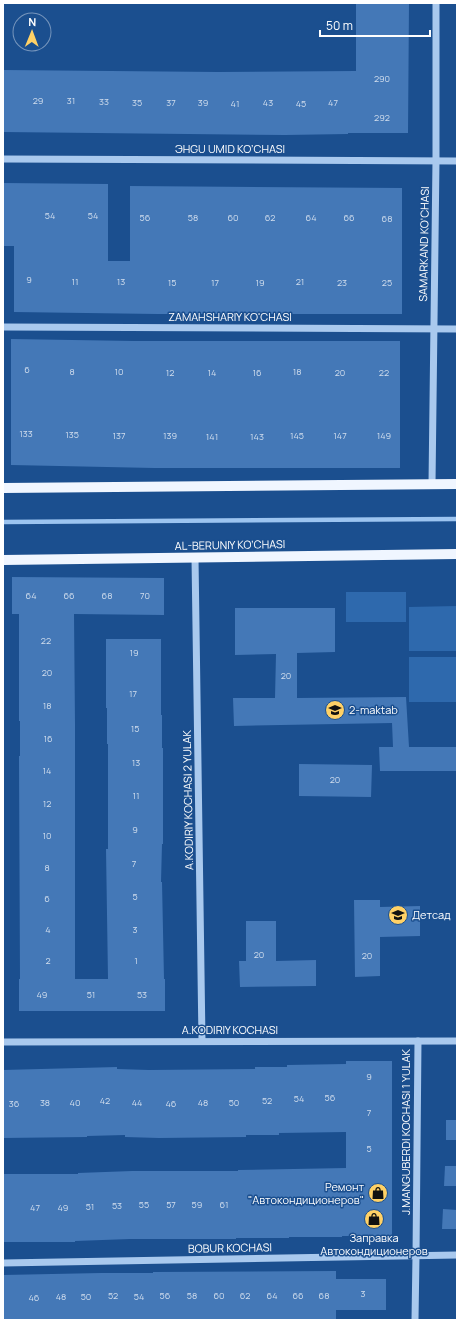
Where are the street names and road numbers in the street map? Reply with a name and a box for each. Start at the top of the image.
street label: ЭHGU UMID KO’CHASI [175,141,285,156]
street label: SAMARKAND KO'CHASI [415,186,432,302]
street label: ZAMAHSHARIY KO'CHASI [168,309,292,324]
street label: AL-BERUNIY KO’CHASI [175,536,285,553]
street label: A.KODIRIY KOCHASI 2 YULAK [179,729,196,870]
street label: A.KODIRIY KOCHASI [182,1022,278,1037]
street label: J.MANGUBERDI KOCHASI 1 YULAK [398,1049,413,1215]
street label: BOBUR KOCHASI [188,1239,272,1256]

